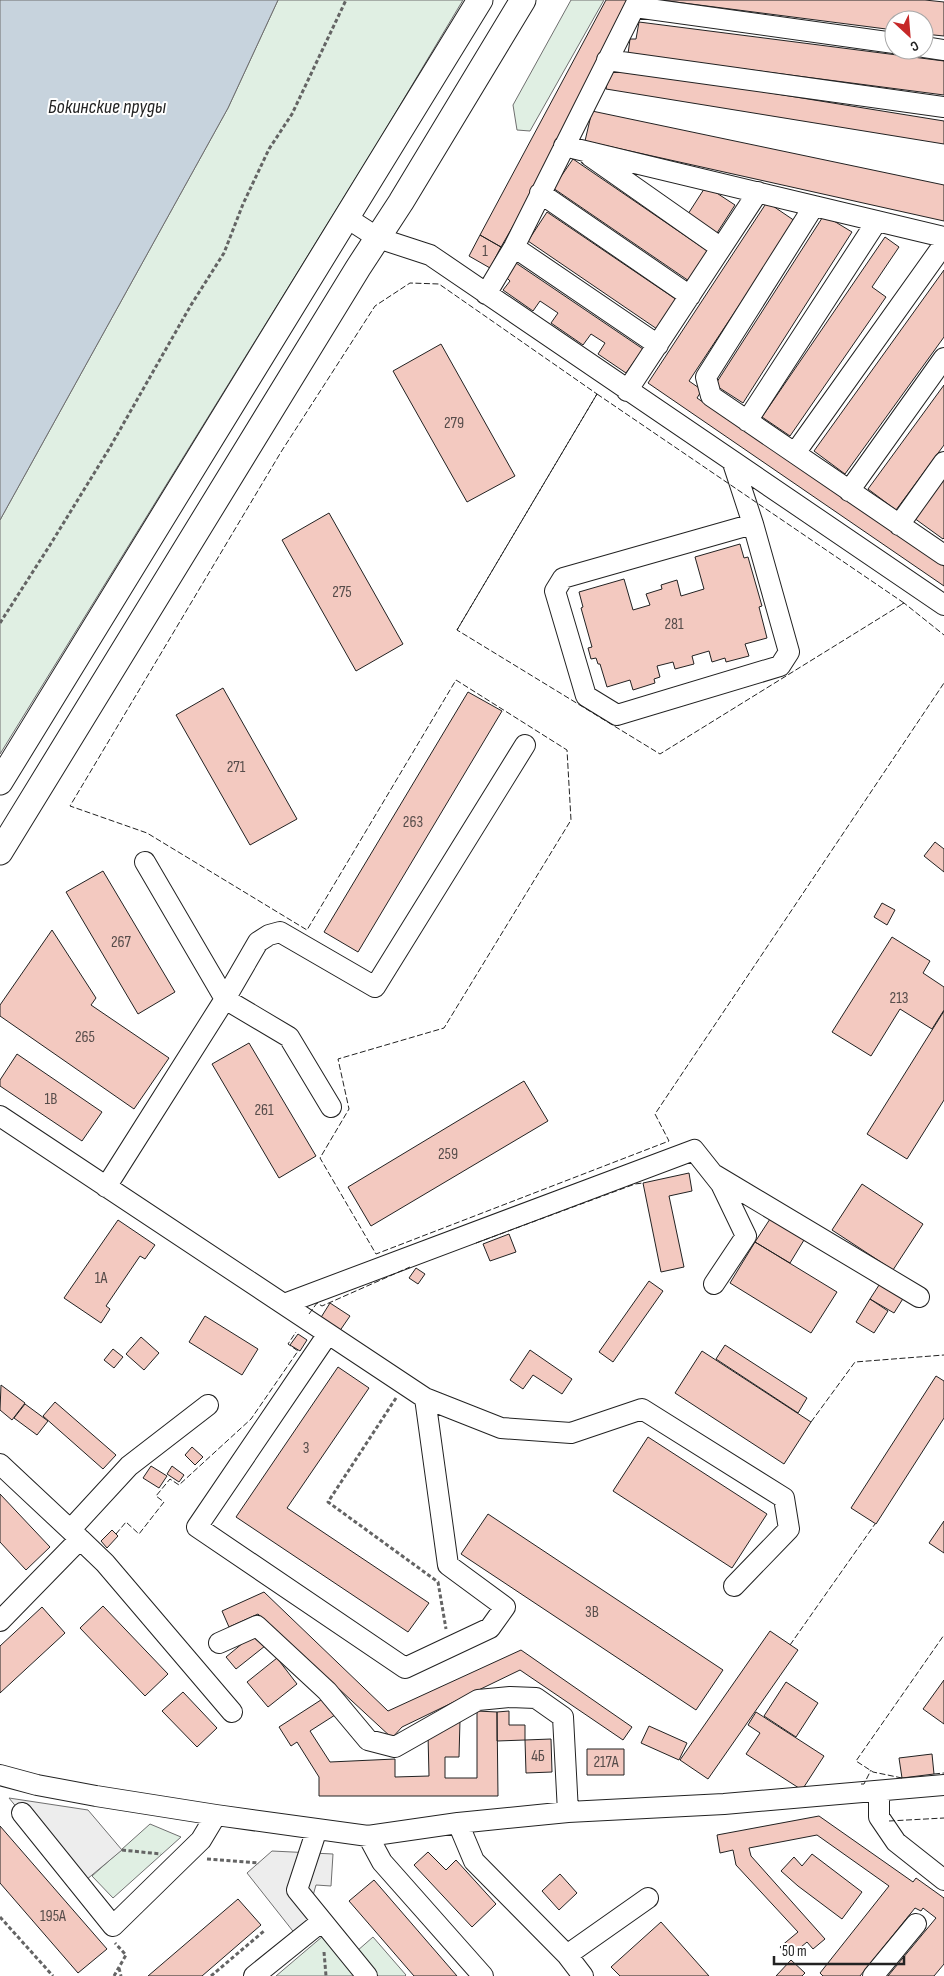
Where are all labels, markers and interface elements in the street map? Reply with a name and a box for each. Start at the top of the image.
north arrow [884,10,934,60]
text: С [908,37,921,55]
water label: Бокинские пруды [48,95,167,119]
house number: 1 [482,242,488,261]
house number: 279 [444,414,464,433]
house number: 275 [332,583,352,602]
house number: 281 [664,615,684,634]
house number: 271 [227,758,246,777]
house number: 263 [403,813,423,832]
house number: 267 [111,933,132,952]
house number: 213 [890,989,908,1008]
house number: 265 [75,1028,95,1047]
house number: 1В [45,1090,57,1109]
house number: 261 [254,1101,274,1120]
house number: 259 [438,1145,458,1164]
house number: 1А [95,1269,107,1288]
house number: 3 [303,1439,309,1458]
house number: 3В [585,1603,599,1622]
house number: 4Б [531,1747,545,1766]
house number: 217А [593,1753,619,1772]
house number: 195А [40,1907,66,1926]
scale bar [774,1934,904,1966]
text: 50 m [782,1942,807,1961]

